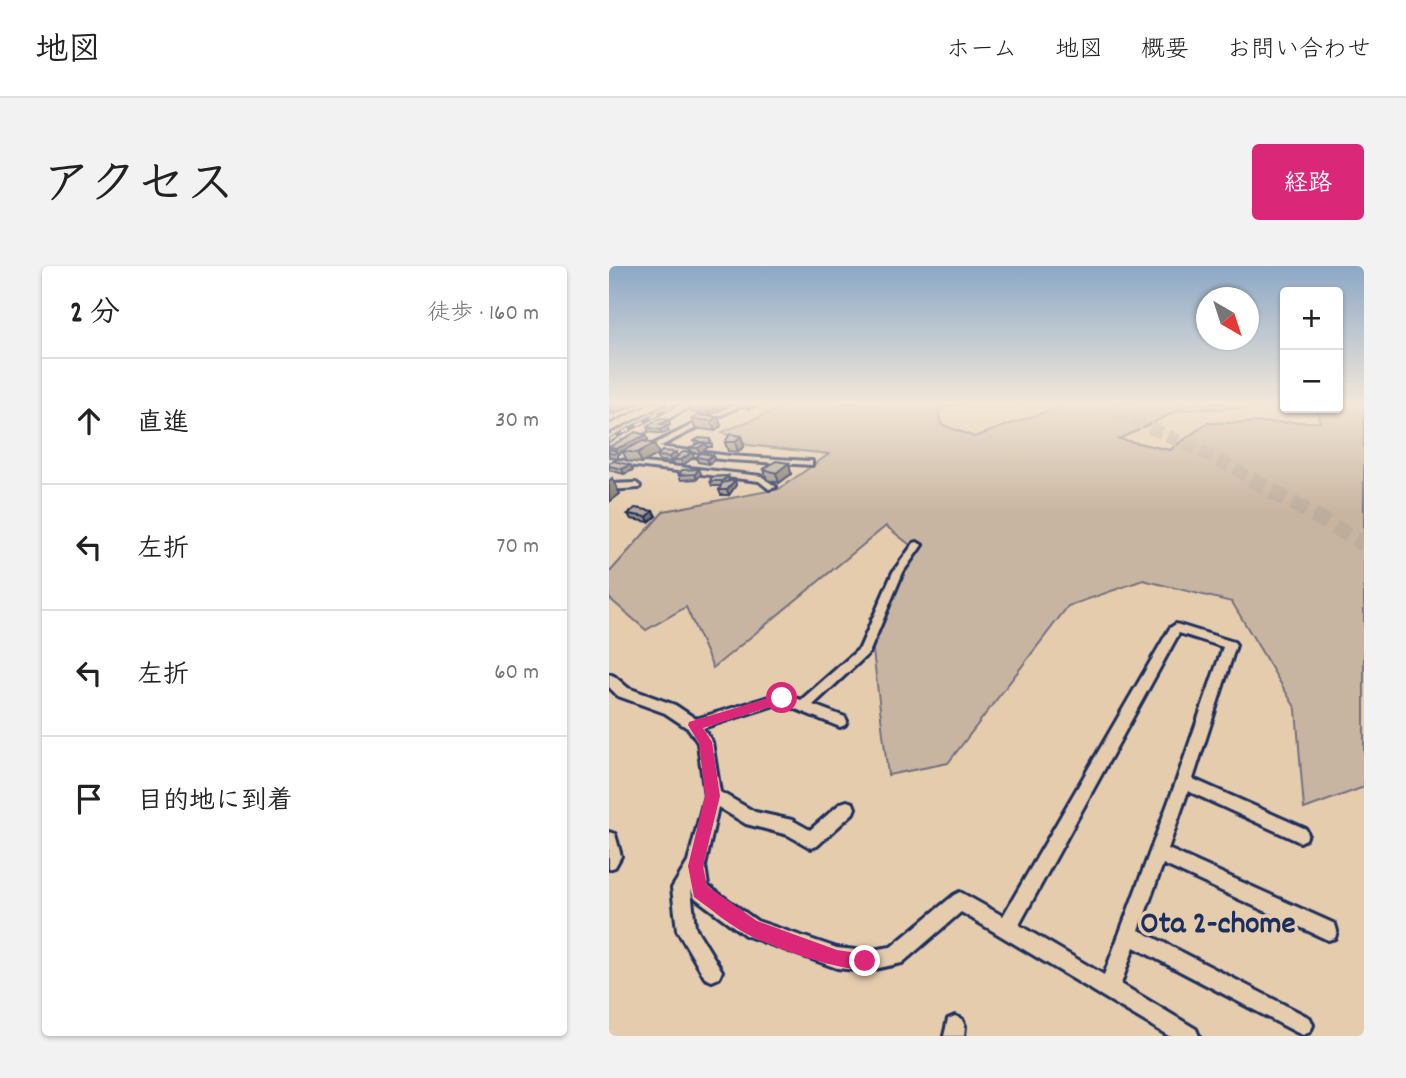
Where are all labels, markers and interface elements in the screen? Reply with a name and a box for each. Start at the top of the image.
text: 地図 [35,29,101,76]
text: ホーム [946,34,1017,68]
text: 地図 [1055,34,1103,68]
text: 概要 [1141,34,1189,68]
text: お問い合わせ [1227,34,1371,68]
button: 経路 [1252,144,1364,220]
text: アクセス [42,153,235,223]
north arrow [1196,287,1259,350]
map controls [1280,287,1343,413]
button: + [1280,287,1343,350]
text: 2 分 [70,294,120,337]
text: 徒歩 · 160 m [427,298,539,331]
button: − [1280,350,1343,413]
icon: ahead [70,402,108,440]
text: 30 m [495,405,539,438]
text: 直進 [137,406,189,443]
icon: left [70,528,108,566]
text: 70 m [497,531,539,564]
text: 左折 [137,532,189,569]
icon: left [70,654,108,692]
text: 60 m [494,657,539,690]
text: 左折 [137,658,189,695]
route start [766,682,797,713]
icon: arrive [70,780,108,818]
text: 目的地に到着 [137,784,293,821]
district label: Ota 2-chome [1140,903,1296,949]
route end [849,945,880,976]

